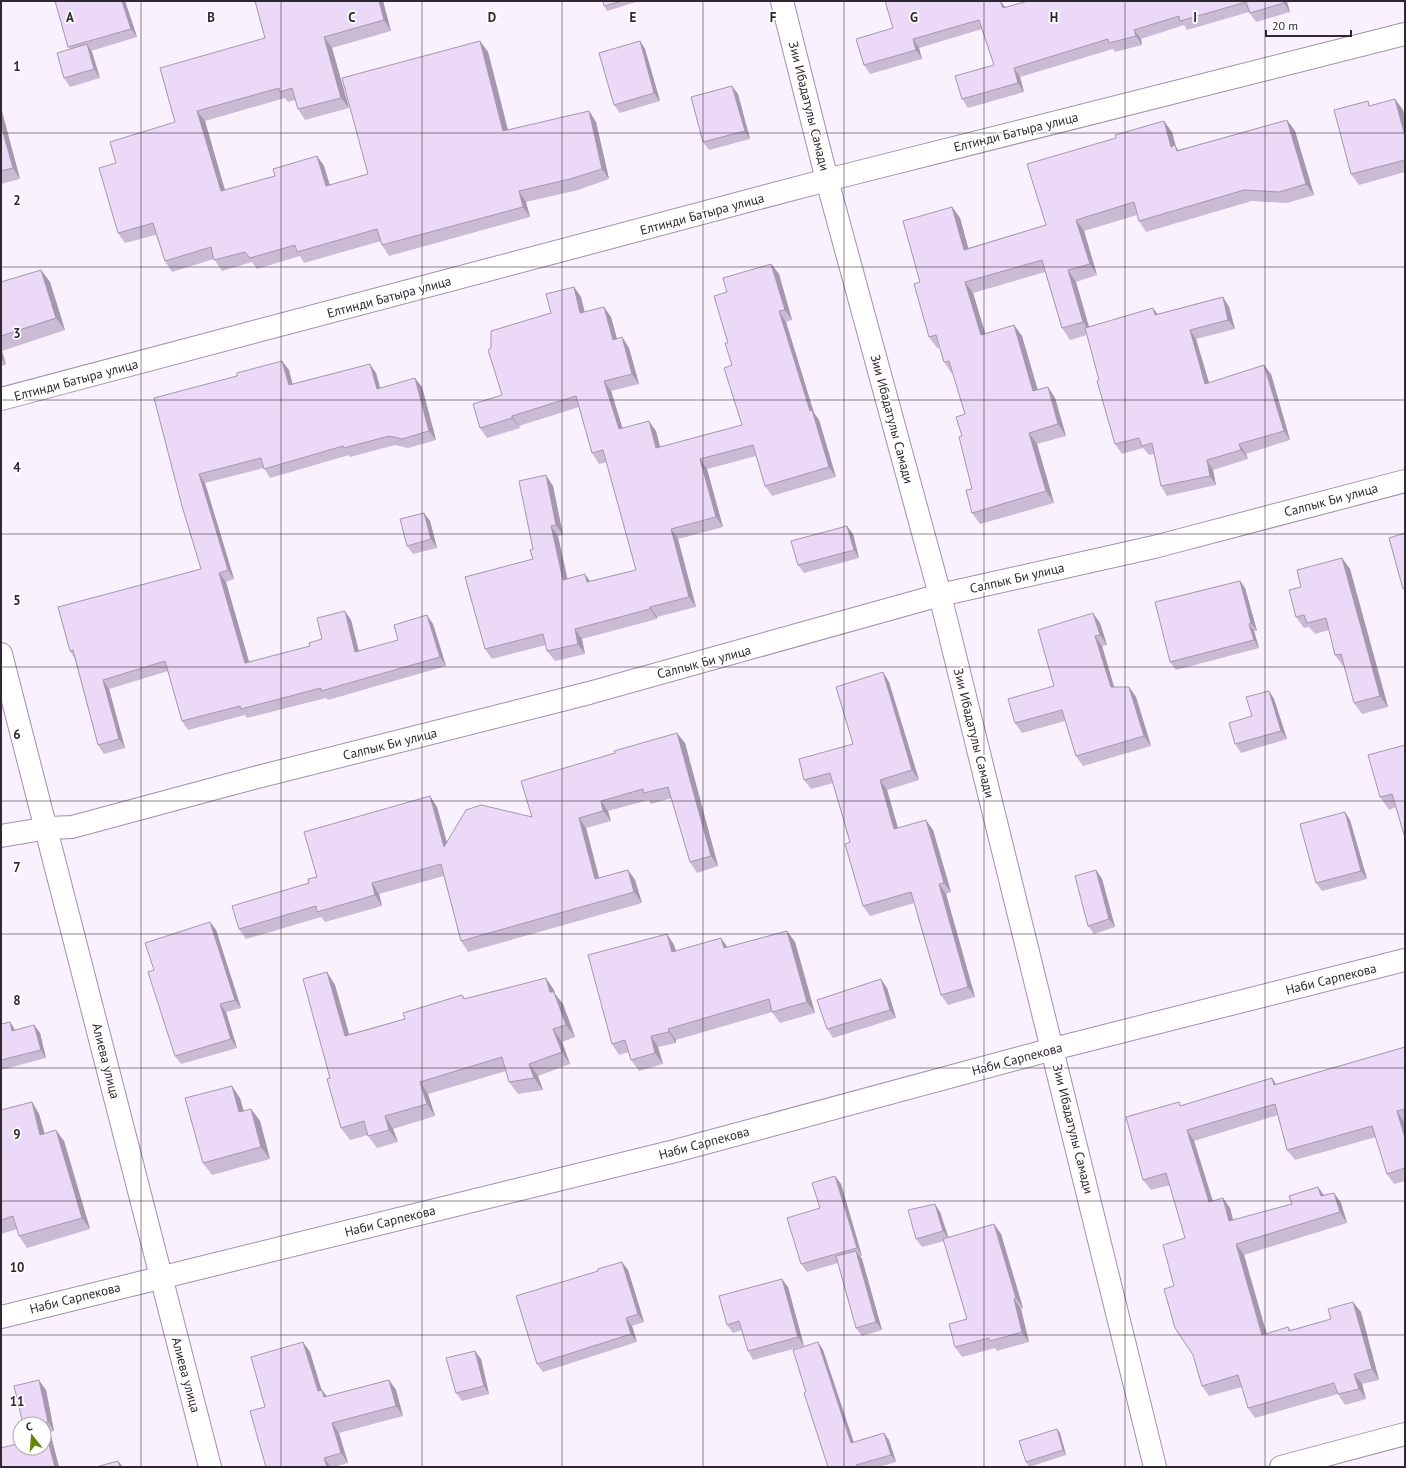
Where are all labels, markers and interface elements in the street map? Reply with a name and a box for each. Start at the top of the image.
text: A [66,9,74,26]
text: B [207,9,215,26]
text: C [348,9,356,26]
text: D [488,9,496,26]
text: E [630,9,637,26]
text: F [770,9,777,26]
text: G [910,9,918,26]
text: H [1050,9,1058,26]
text: I [1193,9,1197,26]
scale bar [1266,12,1351,38]
text: 20 m [1272,18,1298,33]
street label: Зии Ибадатулы Самади [785,39,833,173]
text: 1 [13,58,21,75]
street label: Елтинди Батыра улица [952,108,1080,156]
street label: Елтинди Батыра улица [638,189,766,239]
text: 2 [13,192,21,209]
street label: Елтинди Батыра улица [325,272,453,322]
text: 3 [13,325,21,342]
street label: Зии Ибадатулы Самади [867,353,917,485]
street label: Елтинди Батыра улица [12,355,140,405]
text: 4 [13,459,21,476]
street label: Салпык Би улица [1282,479,1380,521]
street label: Салпык Би улица [968,559,1066,597]
text: 5 [13,592,21,609]
street label: Салпык Би улица [655,641,753,683]
street label: Зии Ибадатулы Самади [950,666,998,800]
street label: Салпык Би улица [341,724,439,764]
text: 6 [13,726,21,743]
text: 7 [13,859,21,876]
street label: Наби Сарпекова [1284,959,1378,999]
text: 8 [13,992,21,1009]
street label: Алиева улица [88,1021,124,1101]
street label: Наби Сарпекова [970,1039,1064,1079]
street label: Зии Ибадатулы Самади [1049,1062,1097,1196]
street label: Наби Сарпекова [657,1123,751,1163]
text: 9 [13,1126,21,1143]
street label: Наби Сарпекова [343,1201,437,1241]
text: 10 [10,1259,24,1276]
street label: Наби Сарпекова [28,1278,122,1318]
street label: Алиева улица [168,1335,204,1415]
text: 11 [10,1393,24,1410]
north arrow [12,1416,52,1456]
text: С [24,1419,34,1434]

